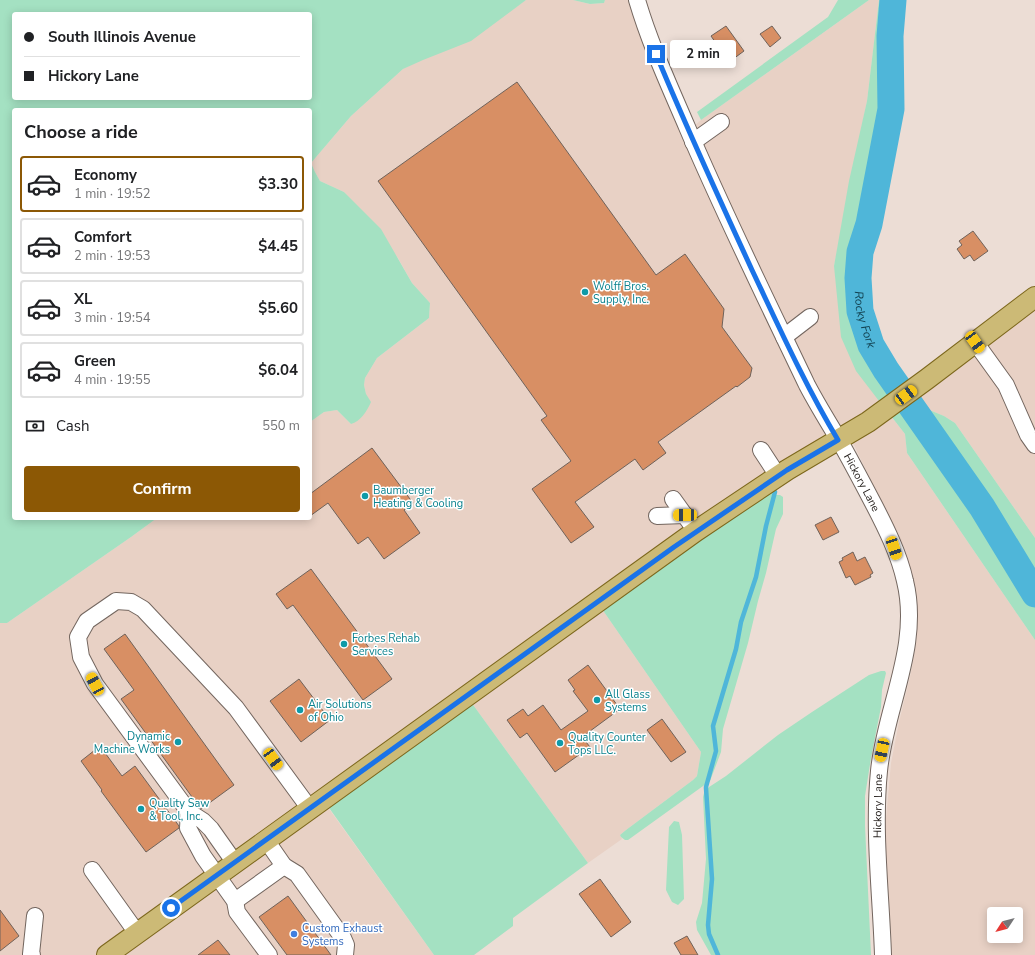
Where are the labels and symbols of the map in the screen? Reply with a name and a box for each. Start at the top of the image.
callout: 2 min [670,40,736,68]
route end [647,45,665,63]
place label: Wolff Bros. Supply, Inc. [593,279,649,307]
marker: Wolff Bros. Supply, Inc. [580,287,590,297]
water label: Rocky Fork [851,290,880,351]
car [963,329,987,355]
car [893,383,919,407]
street label: Hickory Lane [840,450,884,514]
place label: Baumberger Heating & Cooling [373,483,463,511]
marker: Baumberger Heating & Cooling [360,491,370,501]
car [673,509,697,521]
car [885,535,903,561]
place label: Forbes Rehab Services [352,631,420,659]
marker: Forbes Rehab Services [339,639,349,649]
car [84,671,106,697]
place label: All Glass Systems [605,687,650,715]
marker: All Glass Systems [592,695,602,705]
place label: Air Solutions of Ohio [308,697,372,725]
marker: Air Solutions of Ohio [295,705,305,715]
place label: Dynamic Machine Works [94,729,170,757]
place label: Quality Counter Tops LLC. [568,730,646,758]
marker: Dynamic Machine Works [173,737,183,747]
car [874,737,890,763]
marker: Quality Counter Tops LLC. [555,738,565,748]
car [261,746,285,772]
street label: Hickory Lane [870,774,886,838]
place label: Quality Saw & Tool, Inc. [149,796,209,824]
marker: Quality Saw & Tool, Inc. [136,804,146,814]
route start [162,899,180,917]
north arrow [987,907,1023,943]
place label: Custom Exhaust Systems [302,921,383,949]
marker: Custom Exhaust Systems [289,929,299,939]

